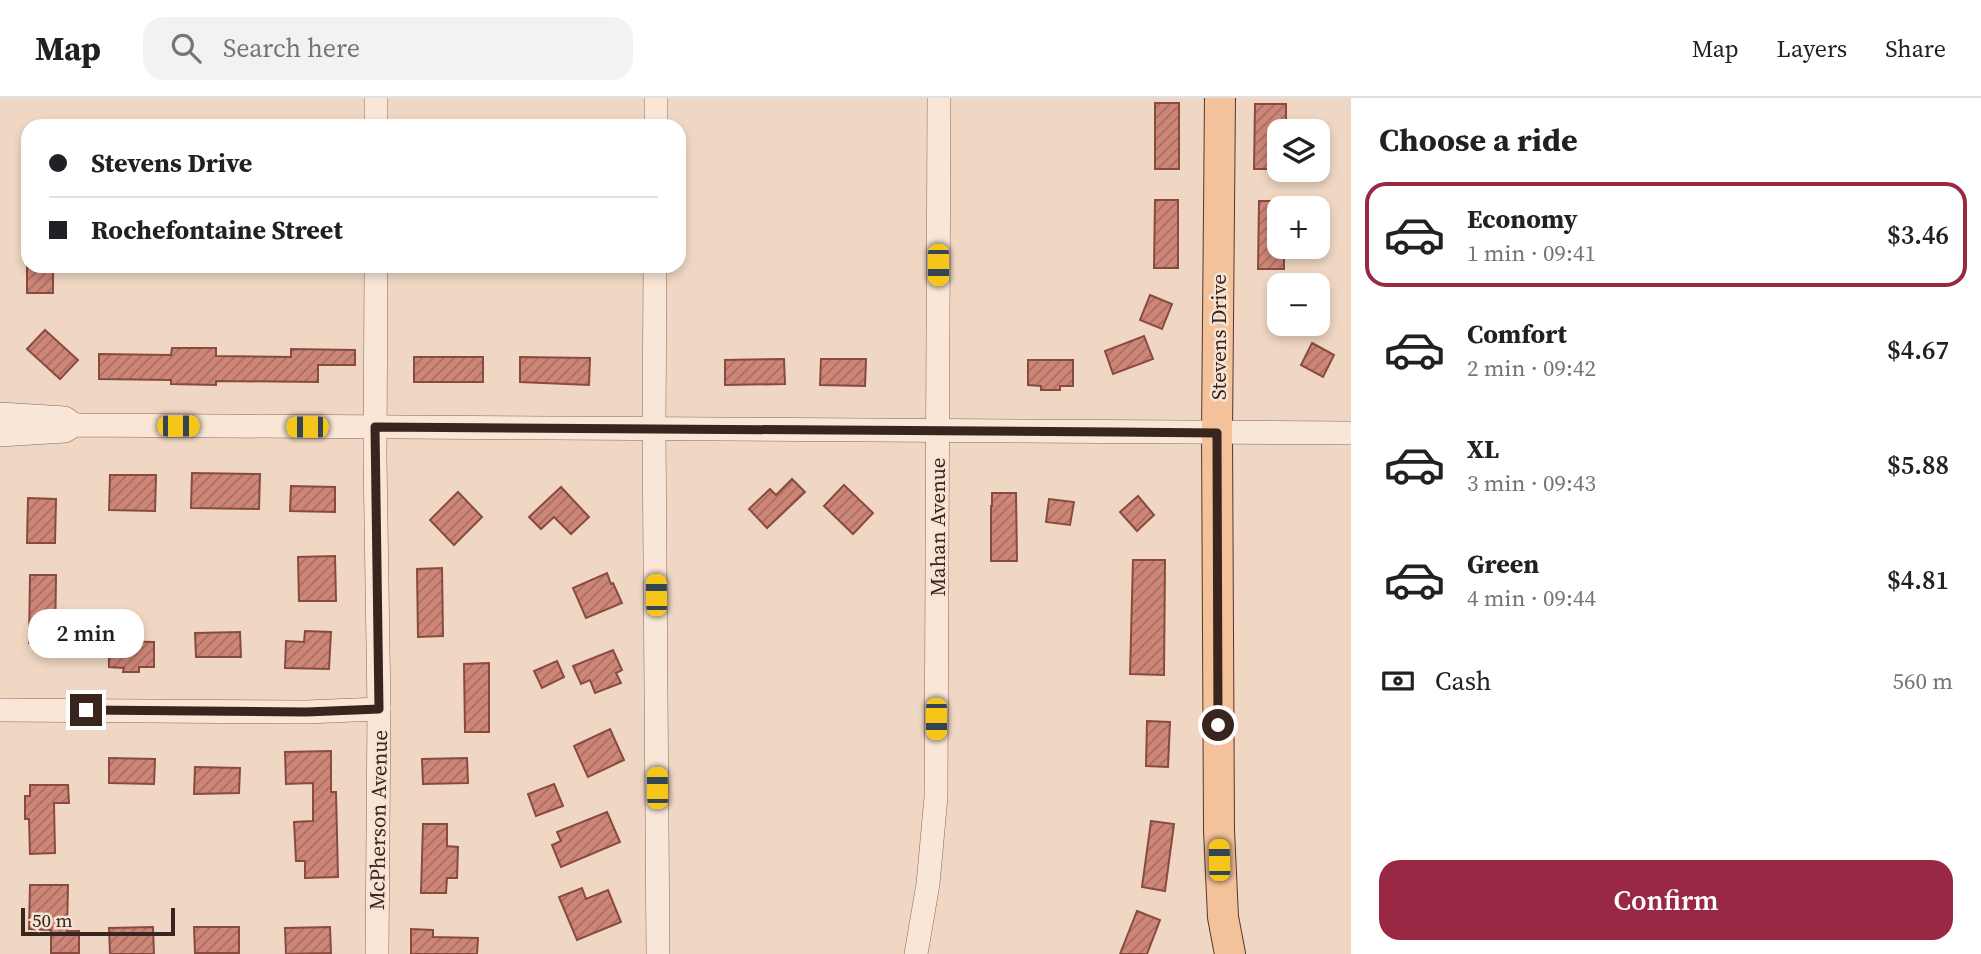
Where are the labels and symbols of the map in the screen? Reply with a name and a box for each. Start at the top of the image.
car [928,244,949,286]
street label: Stevens Drive [1204,274,1233,400]
car [158,416,200,437]
car [287,417,329,438]
street label: Mahan Avenue [923,458,952,596]
car [646,574,667,616]
callout: 2 min [28,608,144,658]
route end [70,694,102,726]
car [926,698,947,740]
route start [1202,709,1234,741]
street label: McPherson Avenue [362,730,394,910]
car [647,767,668,809]
car [1209,839,1230,881]
scale bar [21,905,175,937]

